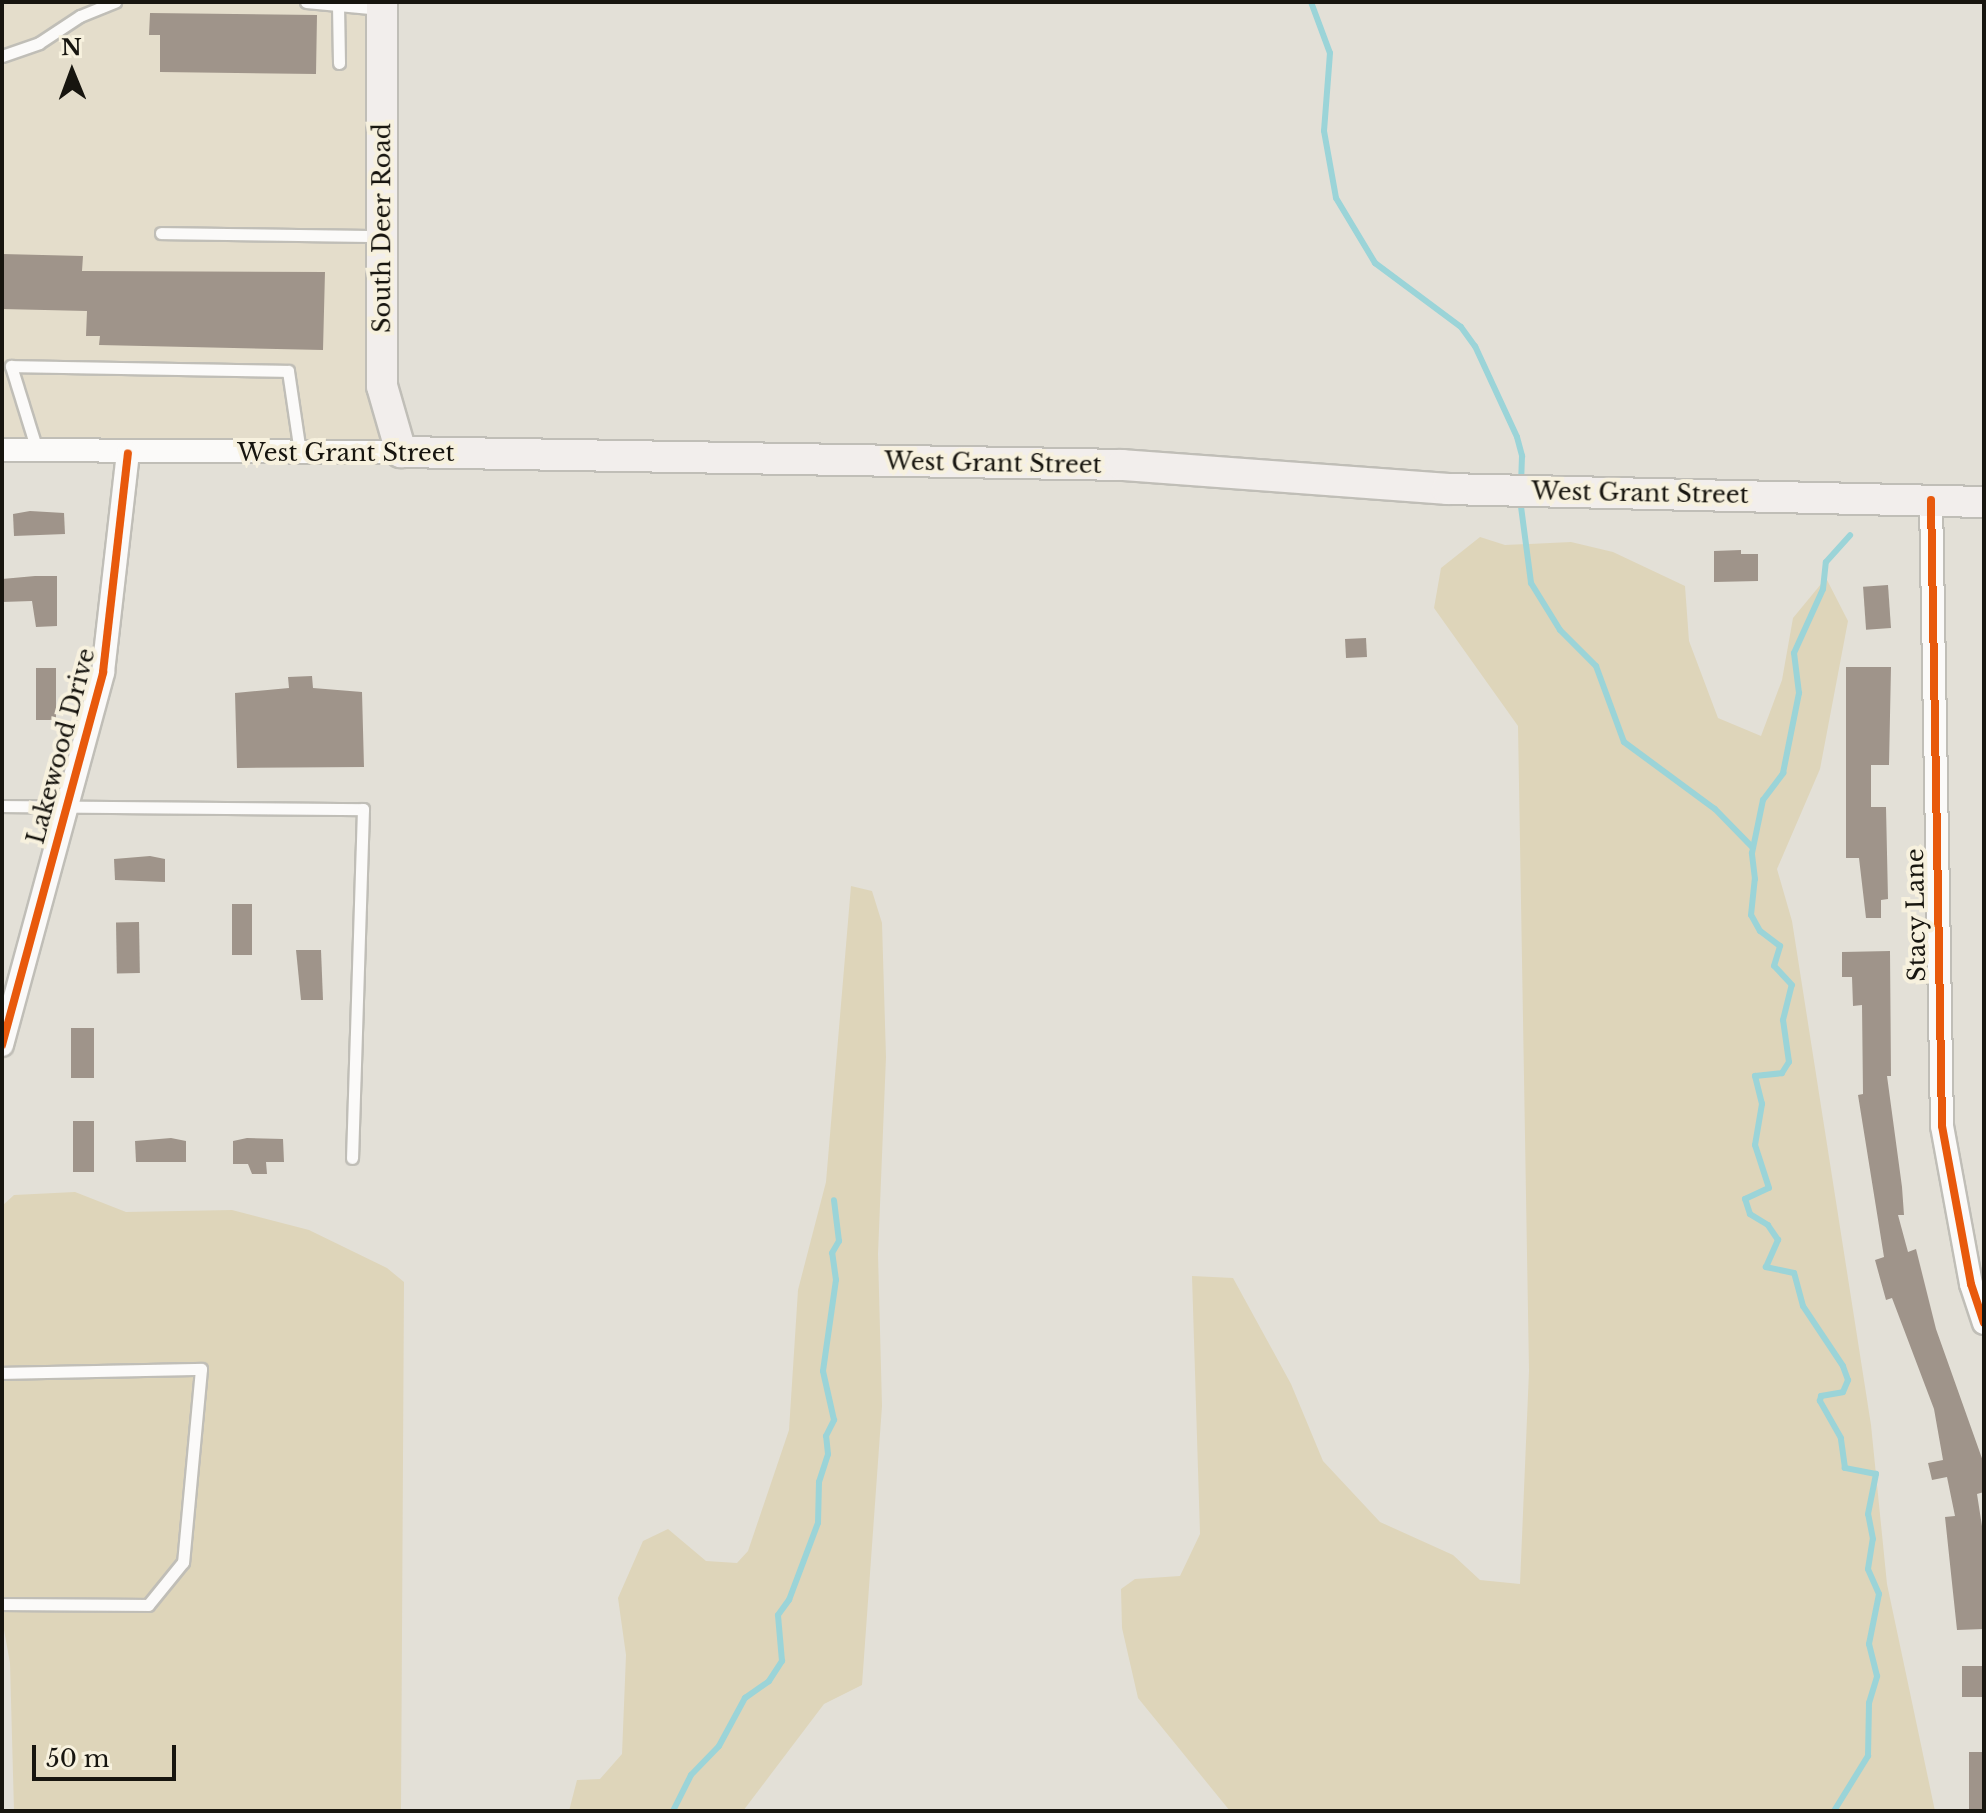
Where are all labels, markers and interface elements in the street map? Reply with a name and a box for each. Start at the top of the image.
north arrow [32,32,112,112]
text: N [61,34,82,61]
street label: South Deer Road [368,123,396,333]
street label: West Grant Street [237,439,455,467]
street label: West Grant Street [884,447,1102,479]
street label: West Grant Street [1531,477,1749,509]
street label: Lakewood Drive [21,645,101,847]
street label: Stacy Lane [1900,848,1932,982]
scale bar [36,1729,180,1779]
text: 50 m [46,1744,109,1773]

